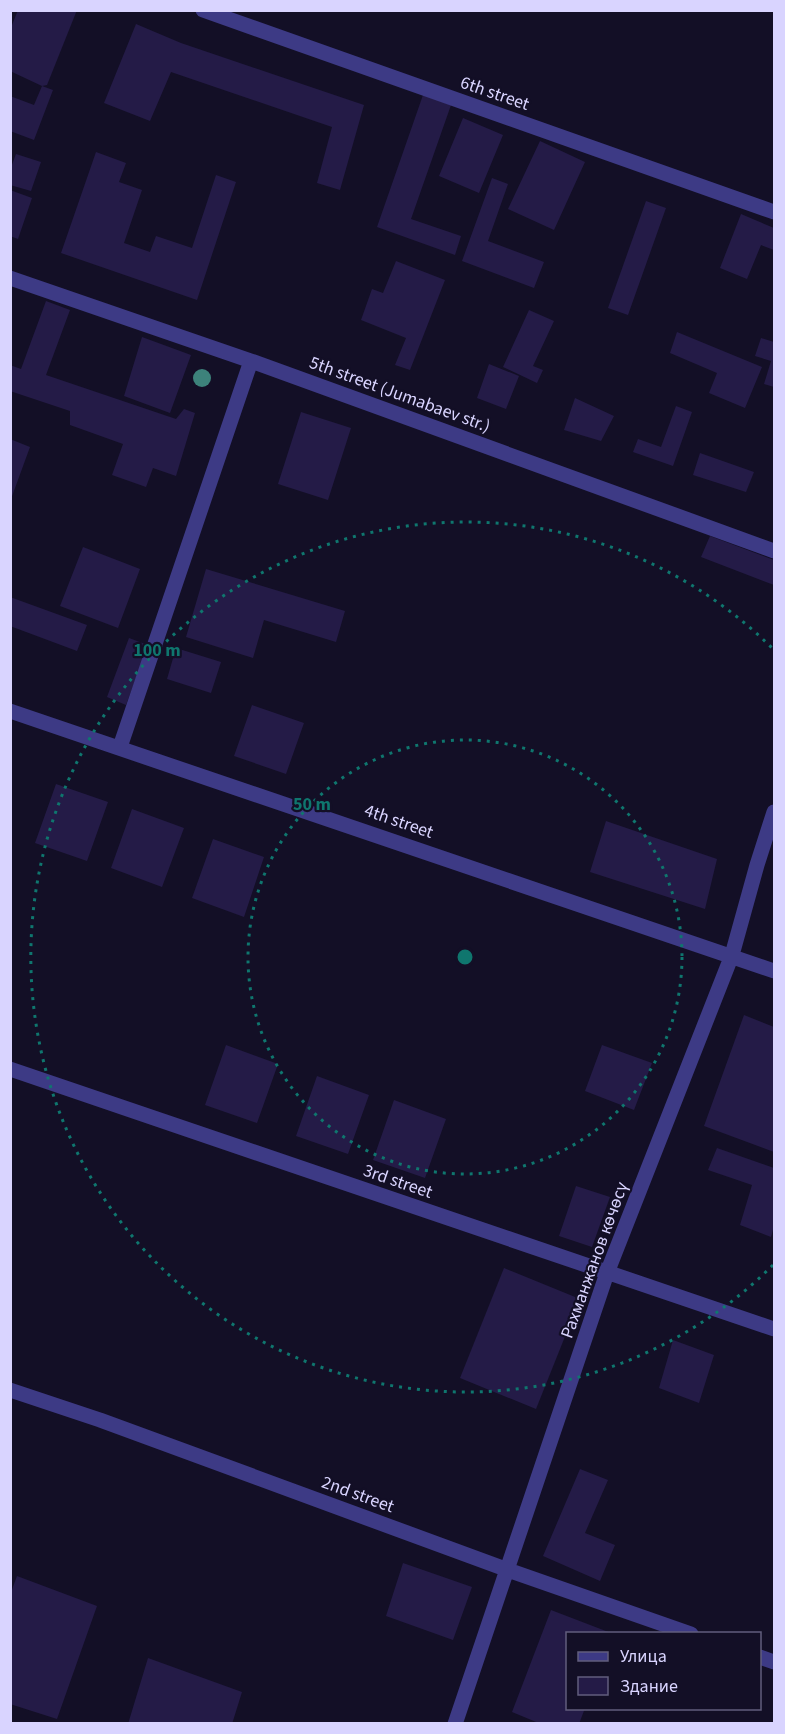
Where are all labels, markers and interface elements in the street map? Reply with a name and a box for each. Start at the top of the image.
street label: 6th street [457,70,533,117]
street label: 5th street (Jumabaev str.) [306,350,494,439]
text: 100 m [133,638,181,663]
text: 50 m [293,792,331,817]
street label: 4th street [361,798,437,845]
centre of rings [455,947,475,967]
street label: 3rd street [360,1158,436,1205]
street label: Рахманжанов көчөсү [554,1178,635,1342]
street label: 2nd street [318,1470,398,1519]
legend [566,1632,761,1710]
text: Улица [620,1644,667,1669]
text: Здание [620,1674,678,1699]

